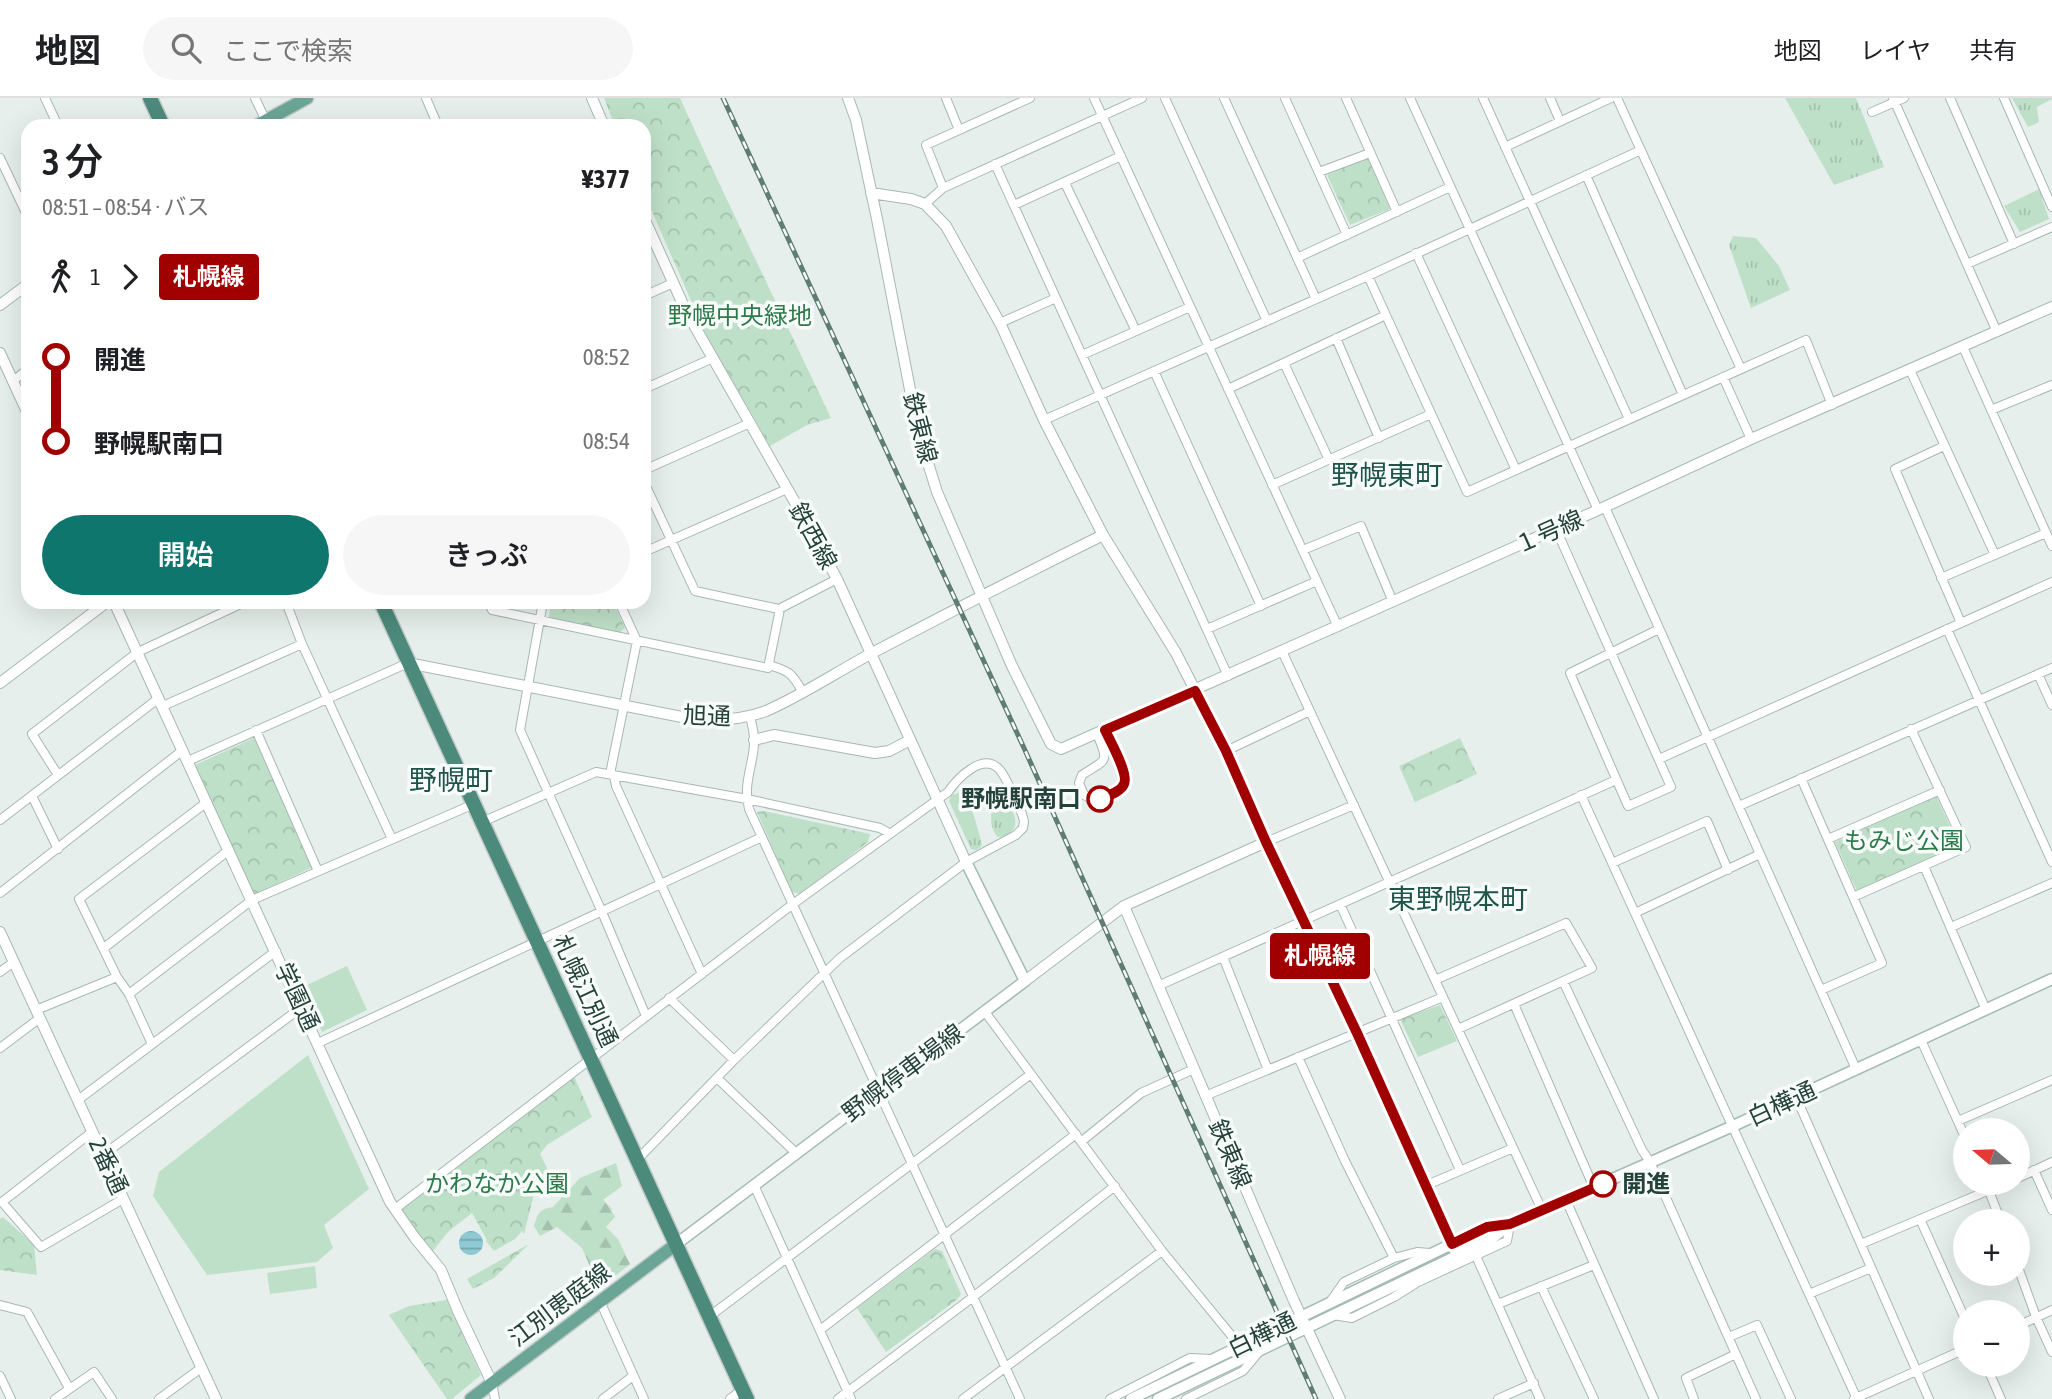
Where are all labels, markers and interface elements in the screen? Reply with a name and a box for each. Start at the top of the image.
search box [143,17,633,80]
icon: search [167,29,205,67]
text: 地図 [35,31,101,69]
text: ここで検索 [223,36,353,66]
text: 地図 [1774,37,1822,64]
text: レイヤ [1860,37,1931,64]
text: 共有 [1969,37,2017,64]
text: 3 分 [42,140,103,183]
text: ¥377 [582,164,630,194]
text: 08:51 – 08:54 · バス [42,194,209,220]
icon: walk [42,258,80,296]
icon: forward [111,258,149,296]
text: 札幌線 [173,263,245,290]
text: 1 [90,264,101,290]
park label: 野幌中央緑地 [668,302,812,329]
text: 08:52 [583,344,630,370]
text: 開進 [94,345,146,375]
street label: 鉄東線 [899,390,942,466]
text: 08:54 [583,428,630,454]
text: 野幌駅南口 [94,429,224,459]
district label: 野幌東町 [1331,459,1443,491]
street label: 鉄西線 [784,498,843,574]
street label: １号線 [1510,505,1587,559]
button: 開始 [42,515,329,595]
button: きっぷ [343,515,630,595]
street label: 旭通 [683,701,731,730]
district label: 野幌町 [409,764,493,796]
place label: 野幌駅南口 [961,785,1081,812]
marker: 野幌駅南口 [1087,786,1113,812]
park label: もみじ公園 [1844,827,1964,854]
district label: 東野幌本町 [1388,883,1528,915]
street label: 札幌江別通 [548,931,623,1051]
line badge: 札幌線 [1280,933,1360,979]
text: 札幌線 [1284,942,1356,969]
street label: 学園通 [270,958,325,1035]
street label: 野幌停車場線 [837,1018,968,1127]
street label: 白樺通 [1743,1076,1820,1131]
street label: 鉄東線 [1204,1115,1257,1192]
north arrow [1953,1118,2030,1195]
map controls [1953,1118,2030,1377]
street label: 2番通 [84,1133,133,1198]
park label: かわなか公園 [425,1170,569,1197]
place label: 開進 [1622,1170,1670,1197]
marker: 開進 [1590,1171,1616,1197]
button: + [1953,1209,2030,1286]
street label: 江別恵庭線 [504,1258,616,1351]
button: − [1953,1300,2030,1377]
street label: 白樺通 [1224,1307,1300,1362]

